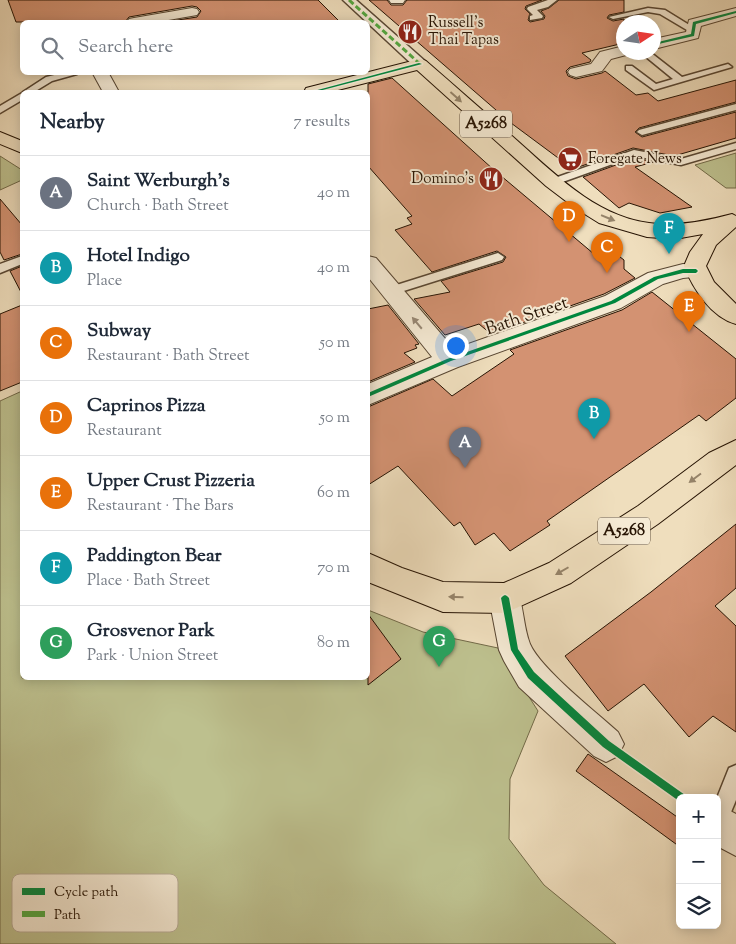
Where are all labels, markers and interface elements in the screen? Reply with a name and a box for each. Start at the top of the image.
place label: Russell's Thai Tapas [428,13,499,51]
north arrow [616,15,661,60]
restaurant icon: Russell's Thai Tapas [397,19,423,45]
search box [20,20,370,75]
icon: search [38,34,66,62]
text: Search here [78,34,173,61]
one-way arrow [450,92,463,103]
text: Nearby [40,108,105,138]
road number: A5268 [460,110,512,138]
text: 7 results [294,111,350,134]
supermarket icon: Foregate News [557,146,583,172]
place label: Foregate News [588,149,682,170]
restaurant icon: Domino's [478,166,504,192]
text: Saint Werburgh's [87,168,230,195]
place label: Domino's [411,169,474,190]
text: A [50,182,63,205]
text: 40 m [317,182,350,205]
text: Church · Bath Street [87,195,229,218]
pin: D [553,201,585,242]
pin: F [653,213,685,254]
one-way arrow [601,214,616,222]
pin: C [591,232,623,273]
text: Hotel Indigo [87,243,190,270]
text: B [51,257,61,280]
text: 40 m [317,257,350,280]
text: Place [87,270,122,293]
street label: Bath Street [482,291,572,343]
pin: E [673,291,705,332]
one-way arrow [412,316,423,329]
text: Subway [87,318,151,345]
text: C [50,332,62,355]
text: 50 m [319,332,350,355]
your location [443,333,469,359]
text: Restaurant · Bath Street [87,345,249,368]
text: Caprinos Pizza [87,393,206,420]
pin: B [578,398,610,439]
text: D [50,407,62,430]
text: 50 m [319,407,350,430]
text: Restaurant [87,420,162,443]
pin: A [449,427,481,468]
text: Upper Crust Pizzeria [87,468,255,495]
one-way arrow [688,473,702,483]
text: E [51,482,61,505]
text: 60 m [317,482,350,505]
text: Restaurant · The Bars [87,495,233,518]
road number: A5268 [598,518,650,544]
text: Paddington Bear [87,543,222,570]
text: F [52,557,60,580]
text: 70 m [317,557,350,580]
one-way arrow [555,566,568,575]
text: Place · Bath Street [87,570,210,593]
one-way arrow [448,593,464,601]
text: Grosvenor Park [87,618,215,645]
pin: G [423,626,455,667]
text: G [49,632,63,655]
text: 80 m [317,632,350,655]
text: Park · Union Street [87,645,218,668]
map controls [676,794,721,929]
button: + [676,794,721,839]
button: − [676,839,721,884]
legend [12,874,178,932]
text: Cycle path [54,883,118,903]
button: layers [676,884,721,929]
text: Path [54,906,81,926]

